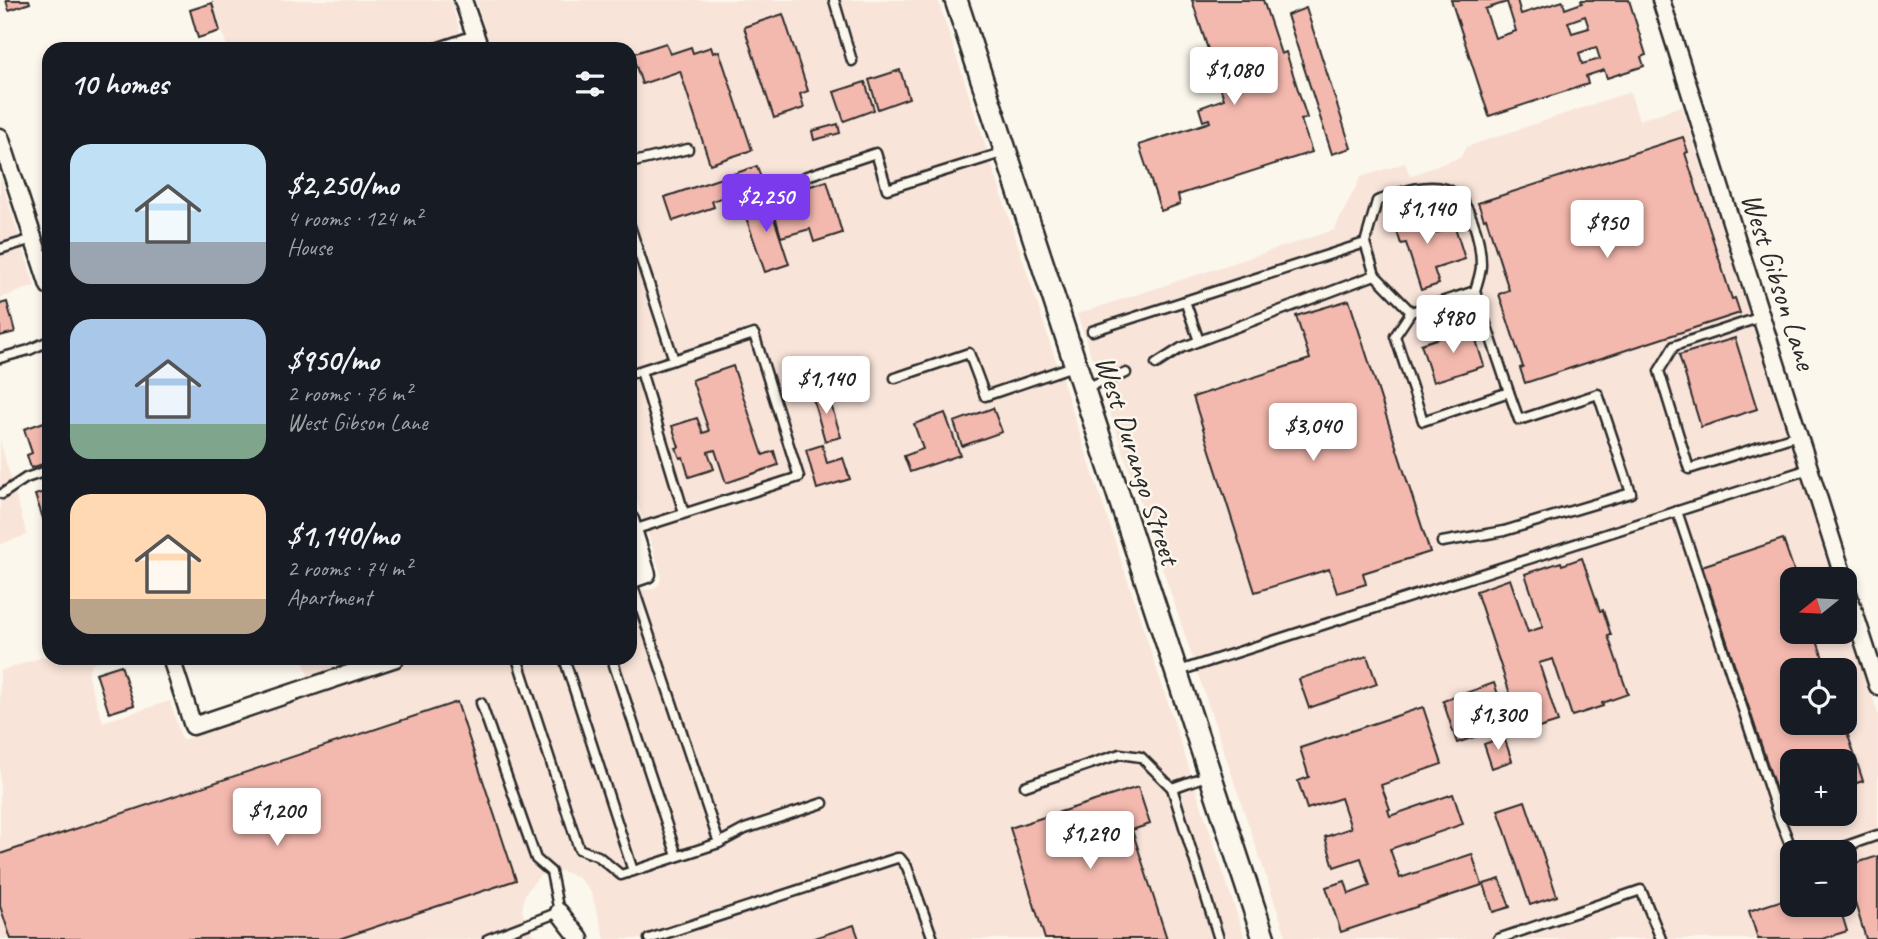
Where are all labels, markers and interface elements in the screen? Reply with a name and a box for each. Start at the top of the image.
pin: $1,080 [1177,48,1291,107]
text: $1,080 [1206,55,1262,84]
text: 10 homes [70,65,168,103]
icon: filters [571,65,609,103]
text: $2,250/mo [287,166,398,204]
icon: home [126,172,210,256]
pin: $2,250 [709,174,823,234]
text: $2,250 [738,182,794,211]
pin: $1,140 [1370,187,1484,246]
street label: West Gibson Lane [1733,188,1826,376]
text: $1,140 [1399,194,1455,223]
pin: $950 [1566,201,1648,260]
text: 4 rooms · 124 m² [287,204,422,233]
text: $950 [1587,208,1627,237]
text: House [287,233,332,262]
pin: $980 [1412,296,1494,355]
text: $980 [1432,303,1474,332]
text: $950/mo [287,341,379,379]
icon: home [126,347,210,431]
street label: West Durango Street [1086,351,1191,572]
pin: $1,140 [769,356,883,416]
text: $1,140 [798,364,854,393]
text: 2 rooms · 76 m² [287,379,411,408]
pin: $3,040 [1256,404,1370,463]
text: West Gibson Lane [287,408,428,437]
text: $3,040 [1285,411,1341,440]
text: $1,140/mo [287,516,399,554]
icon: home [126,522,210,606]
text: 2 rooms · 74 m² [287,554,411,583]
north arrow [1780,567,1857,644]
map controls [1780,567,1857,917]
text: Apartment [287,583,372,612]
button: locate [1780,658,1857,735]
pin: $1,300 [1441,692,1555,752]
text: $1,300 [1470,700,1526,729]
button: + [1780,749,1857,826]
pin: $1,200 [220,788,334,848]
text: $1,200 [249,796,305,825]
pin: $1,290 [1033,812,1147,871]
text: $1,290 [1062,819,1118,848]
button: − [1780,840,1857,917]

